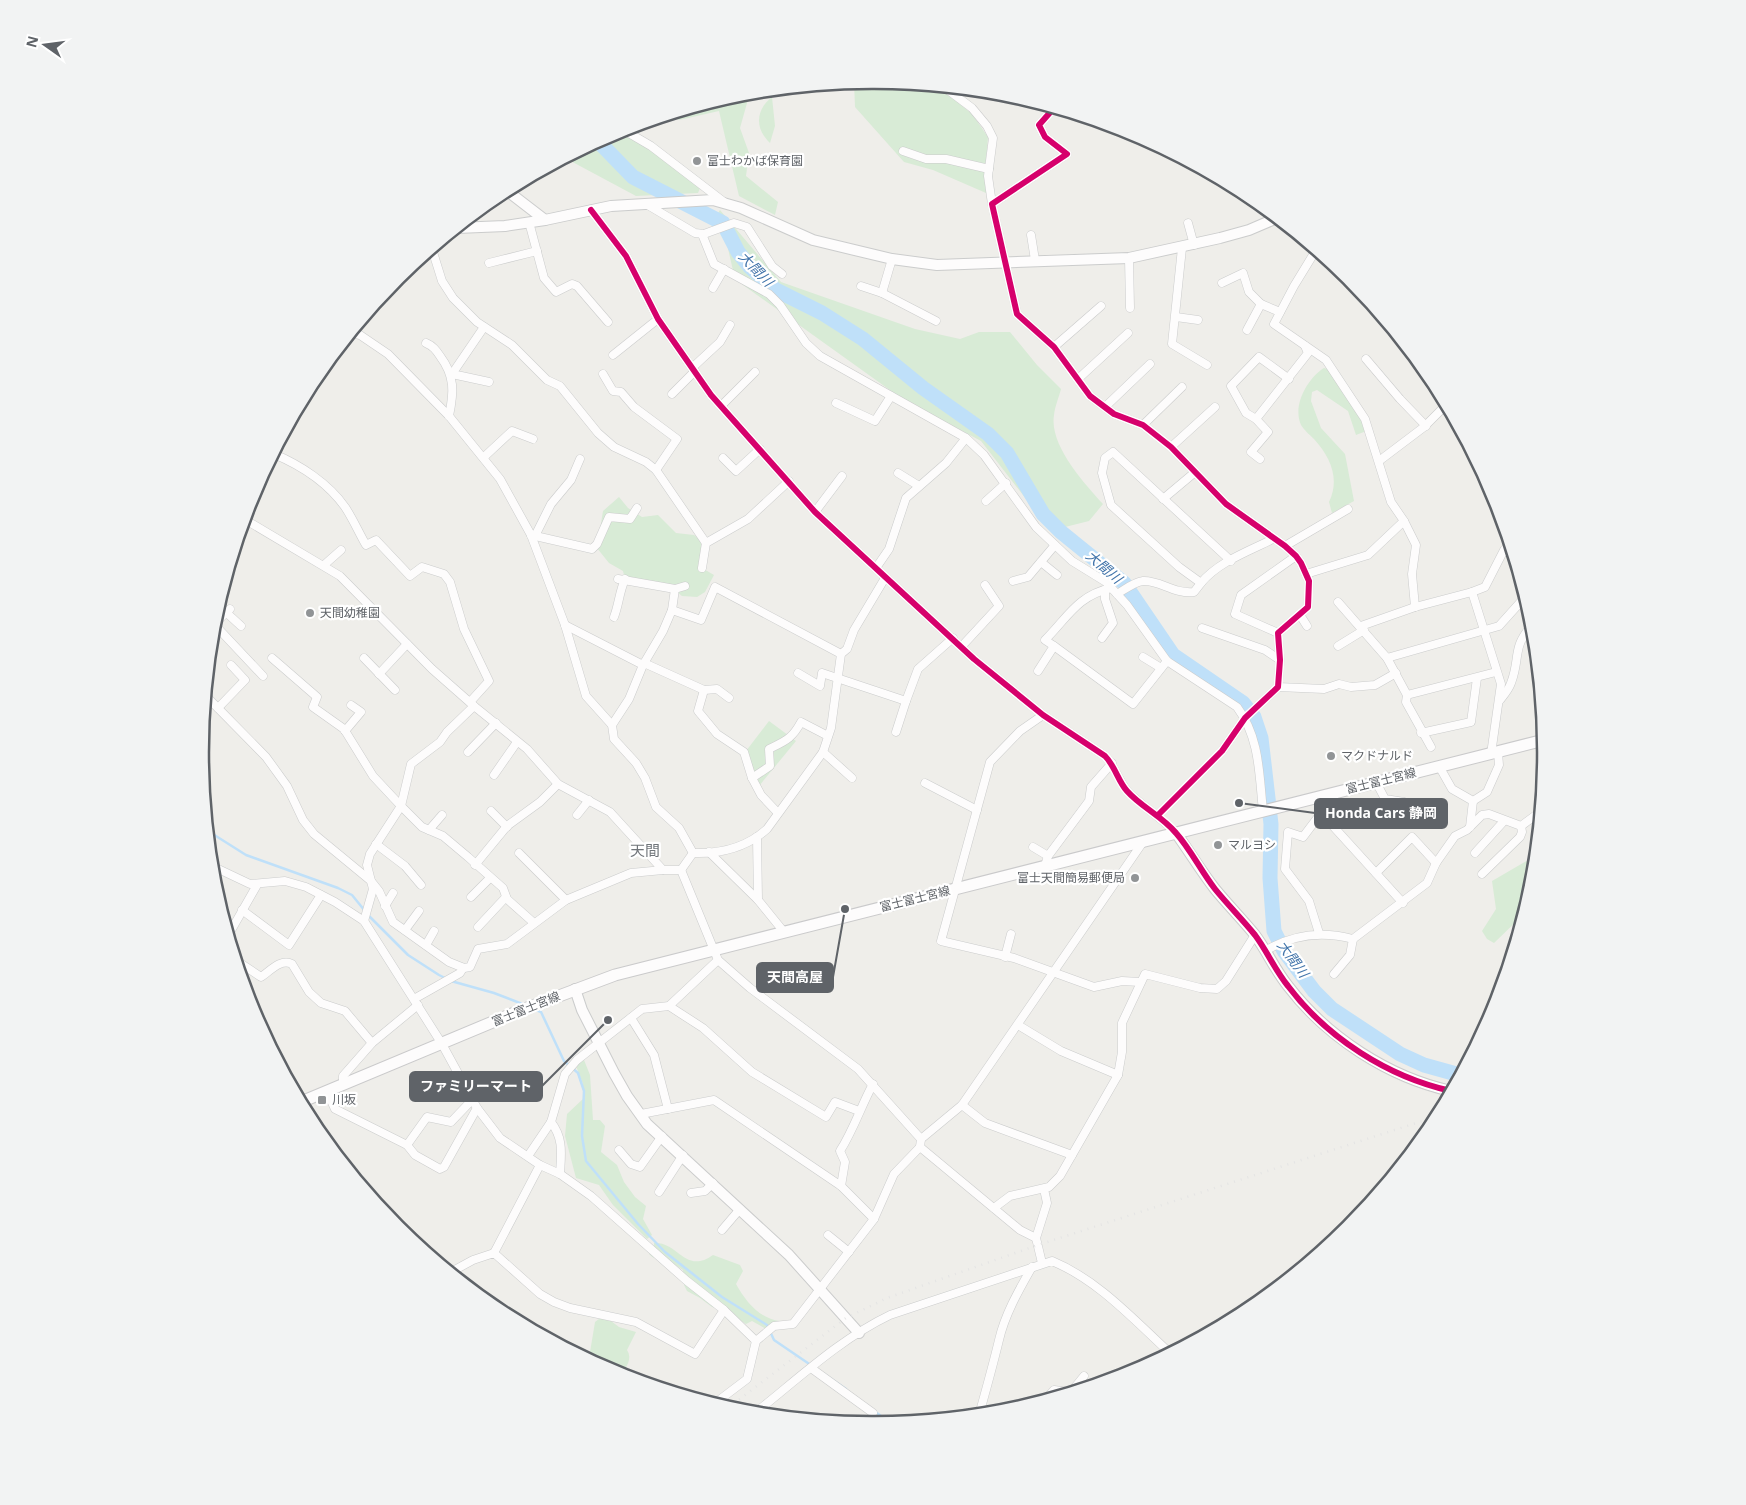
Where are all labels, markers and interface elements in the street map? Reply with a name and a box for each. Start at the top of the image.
north arrow [20,20,70,70]
text: N [21,34,42,50]
place label: 富士わかば保育園 [707,152,803,169]
marker: 富士わかば保育園 [691,155,703,167]
water label: 大間川 [735,247,779,292]
water label: 大間川 [1082,546,1128,589]
place label: 天間幼稚園 [320,604,380,621]
marker: 天間幼稚園 [304,607,316,619]
place label: マクドナルド [1341,747,1413,764]
marker: マクドナルド [1325,750,1337,762]
street label: 富士富士宮線 [1344,764,1418,797]
callout: Honda Cars 静岡 [1315,799,1447,828]
text: Honda Cars 静岡 [1325,803,1437,822]
place label: マルヨシ [1228,836,1276,853]
marker: マルヨシ [1212,839,1224,851]
district label: 天間 [630,840,660,860]
place label: 富士天間簡易郵便局 [1017,869,1125,886]
marker: 富士天間簡易郵便局 [1129,872,1141,884]
street label: 富士富士宮線 [878,882,952,915]
water label: 大間川 [1273,936,1315,983]
callout: 天間高屋 [757,963,833,992]
text: 天間高屋 [767,967,823,986]
street label: 富士富士宮線 [489,987,562,1030]
callout: ファミリーマート [410,1072,542,1101]
text: ファミリーマート [420,1076,532,1095]
place label: 川坂 [332,1091,356,1108]
marker: 川坂 [316,1094,328,1106]

